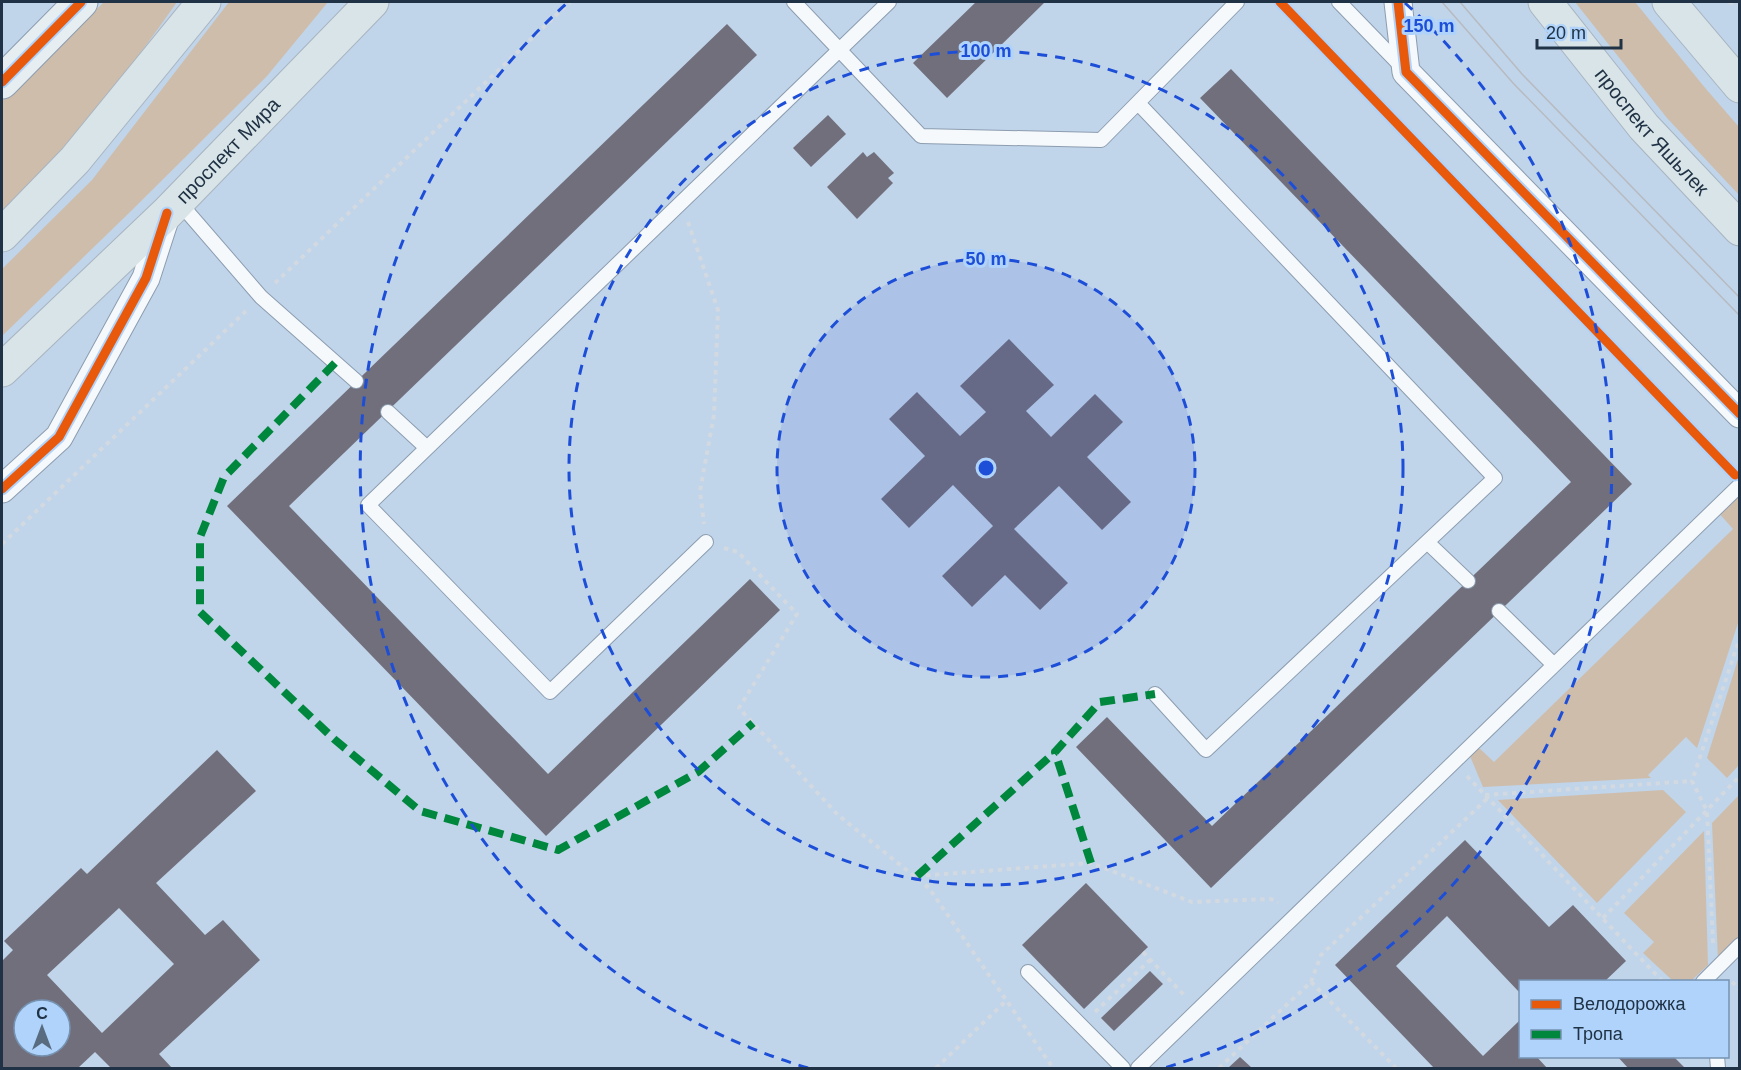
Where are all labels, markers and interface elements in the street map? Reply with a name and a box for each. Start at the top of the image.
scale bar [1537,12,1621,50]
text: 150 m [1403,16,1455,36]
text: 20 m [1546,23,1586,43]
text: 100 m [960,41,1012,61]
street label: проспект Яшьлек [1591,64,1713,200]
street label: проспект Мира [172,92,285,208]
text: 50 m [965,249,1007,269]
centre of rings [976,458,996,478]
legend [1519,980,1729,1058]
text: Велодорожка [1573,994,1686,1014]
north arrow [12,998,72,1058]
text: С [36,1005,48,1022]
text: Тропа [1573,1024,1624,1044]

